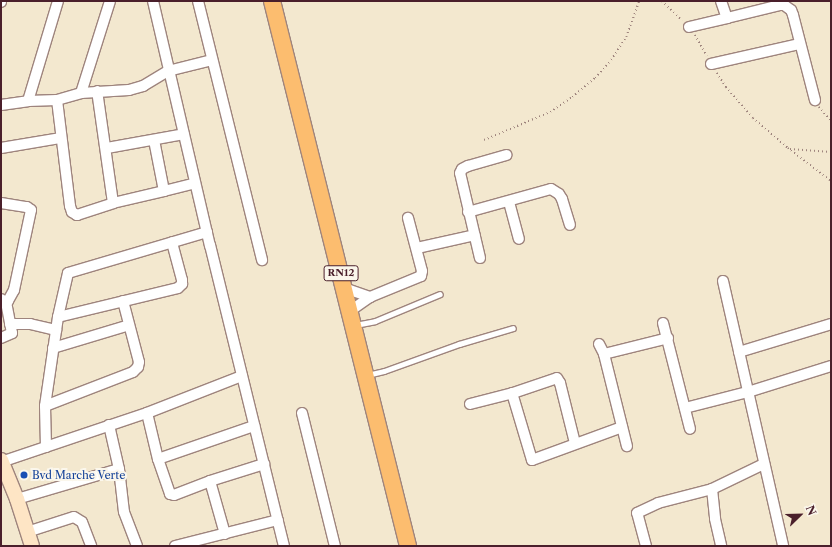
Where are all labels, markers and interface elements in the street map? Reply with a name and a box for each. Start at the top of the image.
road number: RN12 [323,265,359,281]
place label: Bvd Marche Verte [32,468,126,482]
marker: Bvd Marche Verte [19,470,29,480]
north arrow [780,495,820,535]
text: N [803,503,819,517]

